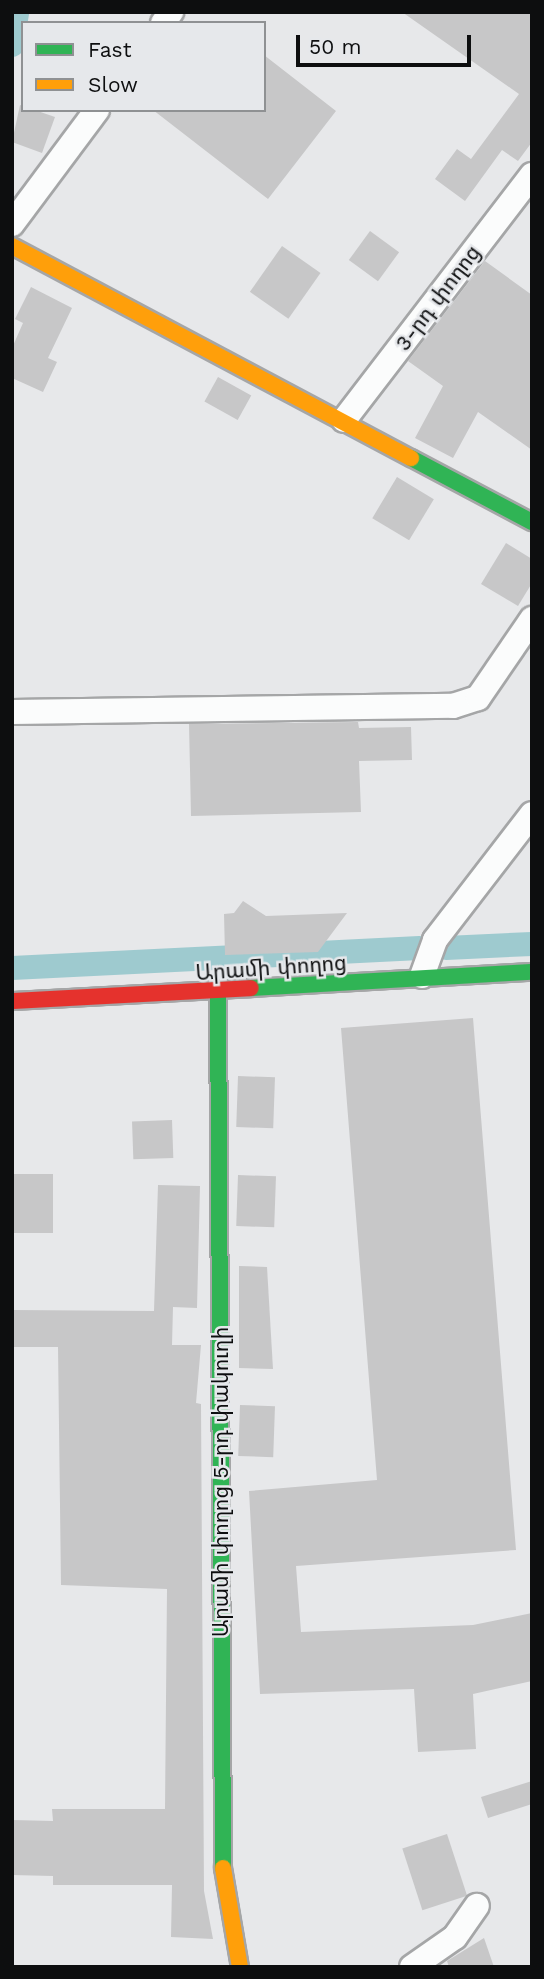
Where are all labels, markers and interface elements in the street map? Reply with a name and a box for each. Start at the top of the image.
legend [21,21,266,112]
scale bar [299,21,474,65]
text: 50 m [309,34,361,59]
text: Fast [88,37,132,62]
text: Slow [88,72,138,97]
street label: 3-րդ փողոց [390,240,486,356]
street label: Արամի փողոց [195,950,347,986]
street label: Արամի փողոց 5-րդ փակուղի [208,1327,234,1637]

